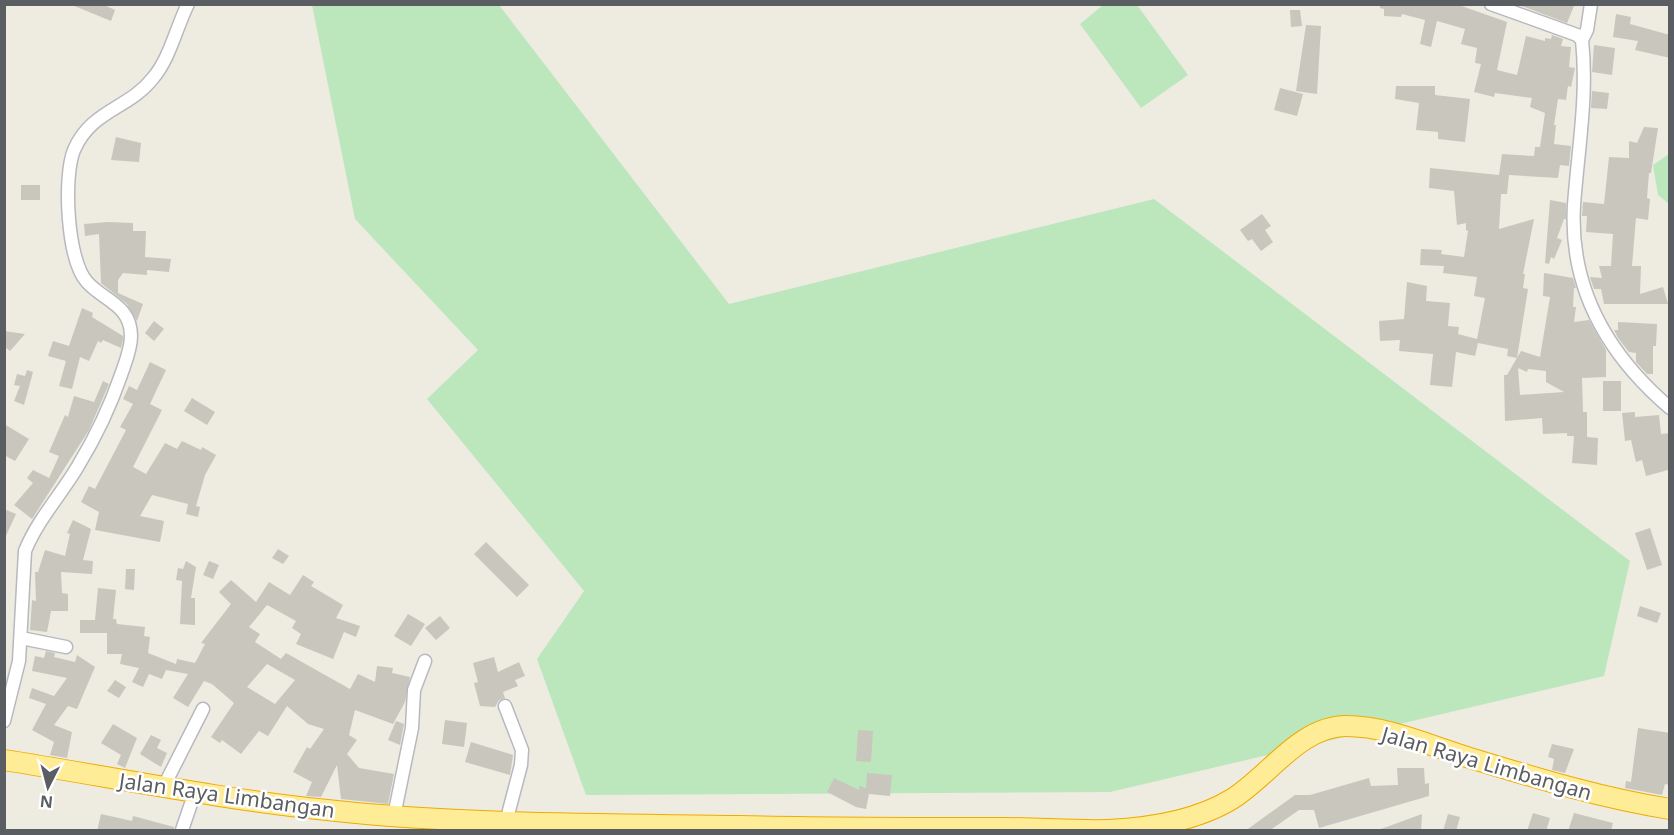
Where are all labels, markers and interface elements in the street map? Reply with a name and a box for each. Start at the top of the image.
street label: Jalan Raya Limbangan [1377,719,1595,806]
north arrow [18,757,78,817]
street label: Jalan Raya Limbangan [115,766,337,824]
text: N [39,790,54,814]

